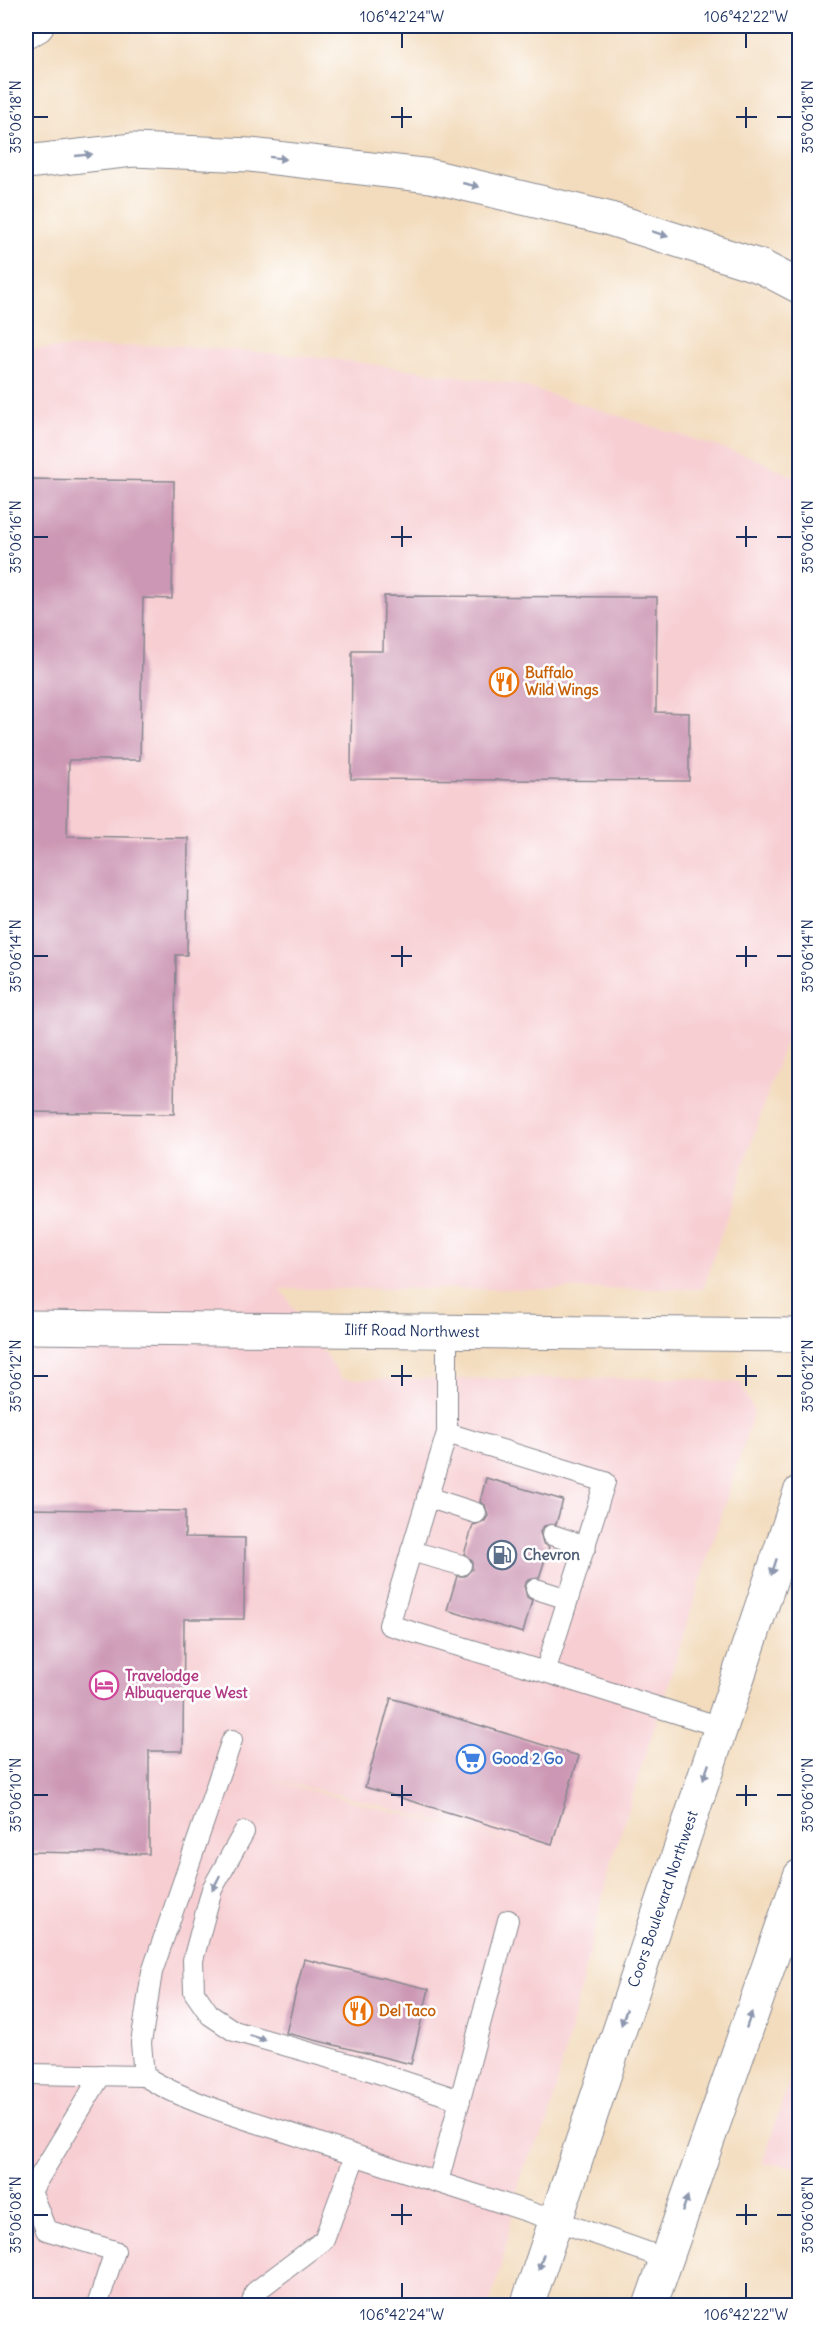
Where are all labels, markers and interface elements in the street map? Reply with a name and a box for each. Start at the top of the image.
text: 106°42'24"W [360,7,445,26]
text: 106°42'22"W [704,7,788,26]
text: 35°06'18"N [6,80,25,154]
text: 35°06'18"N [798,80,817,154]
one-way arrow [74,151,93,160]
one-way arrow [269,153,288,163]
one-way arrow [462,181,480,191]
one-way arrow [651,230,669,240]
text: 35°06'16"N [6,500,25,574]
text: 35°06'16"N [798,500,817,574]
place label: Buffalo Wild Wings [525,663,599,700]
restaurant icon: Buffalo Wild Wings [488,666,520,698]
text: 35°06'14"N [6,919,25,993]
text: 35°06'14"N [798,919,817,993]
street label: Iliff Road Northwest [344,1320,480,1341]
text: 35°06'12"N [6,1339,25,1413]
text: 35°06'12"N [798,1339,817,1413]
fuel station icon: Chevron [486,1539,518,1571]
place label: Chevron [523,1545,580,1564]
one-way arrow [769,1558,779,1576]
place label: Travelodge Albuquerque West [125,1666,249,1703]
hotel icon: Travelodge Albuquerque West [88,1669,120,1701]
supermarket icon: Good 2 Go [455,1743,487,1775]
place label: Good 2 Go [492,1749,564,1768]
text: 35°06'10"N [6,1758,25,1832]
text: 35°06'10"N [798,1758,817,1832]
one-way arrow [700,1763,710,1781]
street label: Coors Boulevard Northwest [623,1808,702,1990]
one-way arrow [211,1875,221,1892]
restaurant icon: Del Taco [342,1995,374,2027]
place label: Del Taco [379,2001,437,2020]
one-way arrow [618,2008,628,2026]
one-way arrow [745,2011,755,2029]
one-way arrow [249,2034,267,2043]
text: 35°06'08"N [6,2176,25,2254]
text: 35°06'08"N [798,2176,817,2254]
one-way arrow [681,2195,691,2213]
one-way arrow [536,2253,546,2271]
text: 106°42'24"W [360,2305,445,2324]
text: 106°42'22"W [704,2305,788,2324]

